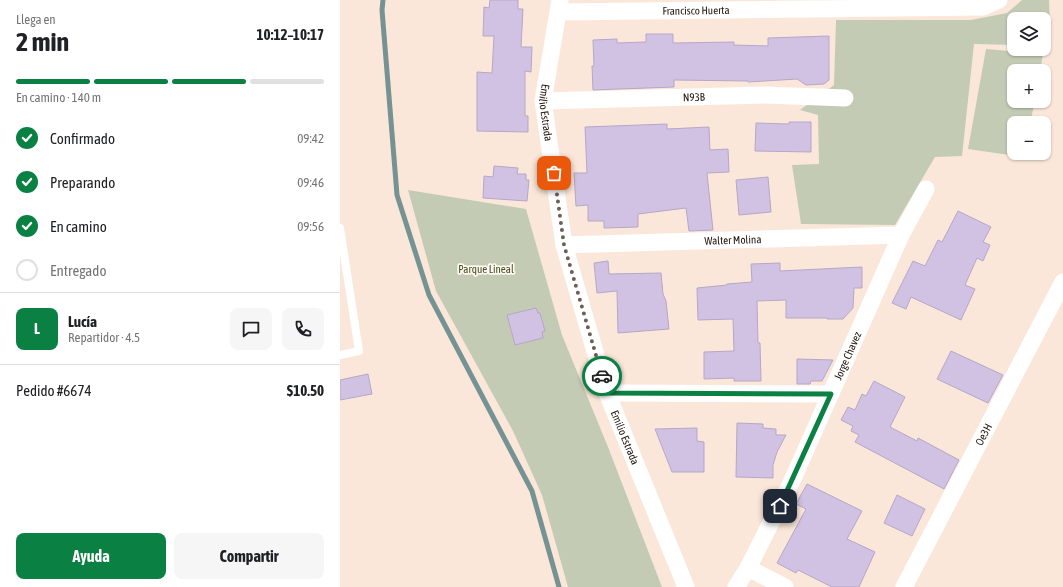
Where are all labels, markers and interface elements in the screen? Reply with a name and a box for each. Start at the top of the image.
street label: Francisco Huerta [662,4,730,17]
text: Llega en [16,12,56,27]
map controls [1007,12,1051,160]
button: layers [1007,12,1051,56]
text: 10:12–10:17 [256,26,324,43]
text: 2 min [16,27,69,57]
button: + [1007,64,1051,108]
street label: Emilio Estrada [537,83,555,142]
text: En camino · 140 m [16,90,101,105]
street label: N93B [683,91,706,103]
button: − [1007,116,1051,160]
icon: check [16,127,38,149]
text: Confirmado [50,130,115,147]
text: 09:42 [297,131,324,146]
pin [537,156,571,190]
icon: bag [543,162,565,184]
icon: check [16,171,38,193]
text: Preparando [50,174,115,191]
text: 09:46 [297,175,324,190]
icon: check [16,215,38,237]
text: En camino [50,218,107,235]
text: 09:56 [297,219,324,234]
street label: Walter Molina [704,233,762,247]
text: Entregado [50,262,107,279]
park label: Parque Lineal [458,263,514,275]
button: chat [230,308,272,350]
button: phone [282,308,324,350]
text: Lucía [68,313,97,330]
text: L [34,320,40,337]
text: Repartidor · 4.5 [68,330,140,345]
street label: Jorge Chavez [832,330,863,382]
courier [582,356,622,396]
icon: car [591,365,613,387]
text: Pedido #6674 [16,382,92,399]
text: $10.50 [287,382,324,399]
street label: Emilio Estrada [609,408,641,466]
street label: Oe3H [973,422,994,447]
pin [763,489,797,523]
icon: home [769,495,791,517]
button: Ayuda [16,533,166,579]
button: Compartir [174,533,324,579]

